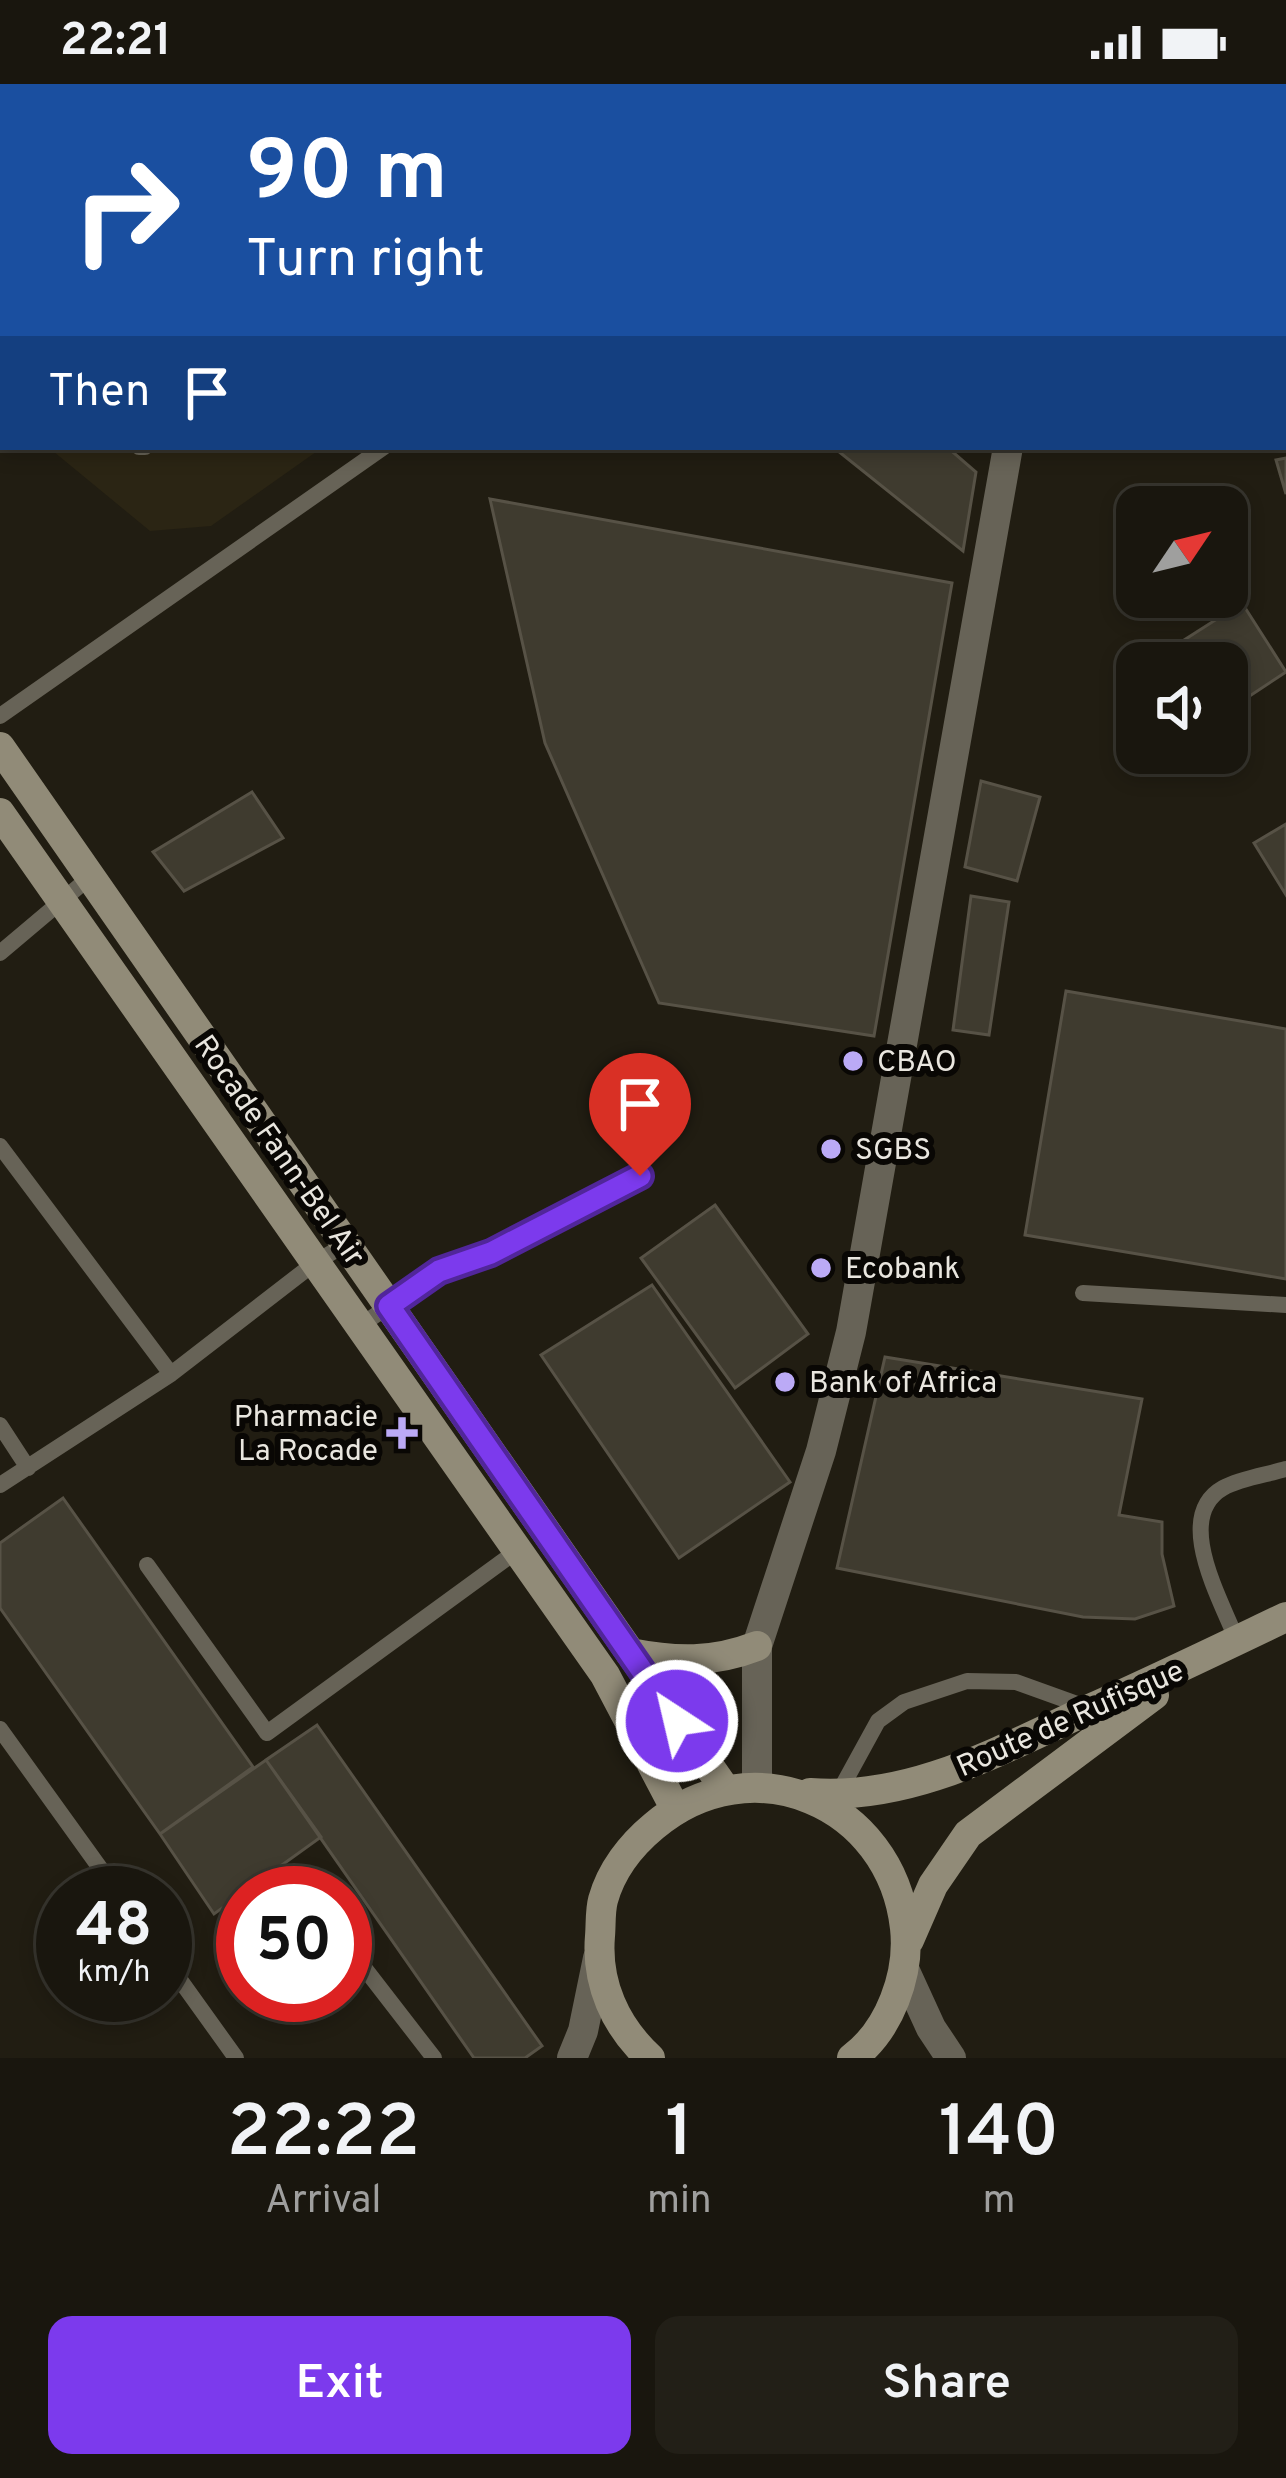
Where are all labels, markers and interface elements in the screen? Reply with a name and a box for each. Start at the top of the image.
text: 22:21 [60,14,172,71]
text: 90 m [246,123,448,229]
icon: right [48,132,204,288]
text: Turn right [246,227,485,296]
icon: arrive [174,360,240,426]
text: Then [48,365,150,422]
north arrow [1116,486,1248,618]
map controls [1116,486,1248,774]
button: sound [1116,642,1248,774]
street label: Rocade Fann-Bel Air [184,1029,372,1274]
place label: CBAO [877,1045,957,1082]
marker: CBAO [840,1048,866,1074]
pin [589,1053,691,1176]
icon: arrive [607,1071,673,1137]
place label: SGBS [855,1133,931,1170]
marker: SGBS [818,1136,844,1162]
place label: Ecobank [845,1252,960,1289]
marker: Ecobank [808,1255,834,1281]
place label: Bank of Africa [809,1366,997,1403]
marker: Bank of Africa [772,1369,798,1395]
place label: Pharmacie La Rocade [234,1400,378,1471]
marker: Pharmacie La Rocade [389,1420,415,1446]
street label: Route de Rufisque [952,1654,1190,1787]
position arrow [614,1658,740,1784]
speed limit sign: 50 [216,1866,372,2022]
text: 48 [76,1891,152,1967]
text: km/h [78,1955,150,1992]
text: 22:22 [227,2090,420,2182]
text: 1 [665,2090,693,2182]
text: 140 [939,2090,1059,2182]
text: Arrival [265,2178,382,2227]
text: min [647,2178,712,2227]
text: m [982,2178,1015,2227]
button: Exit [48,2316,631,2454]
button: Share [655,2316,1238,2454]

